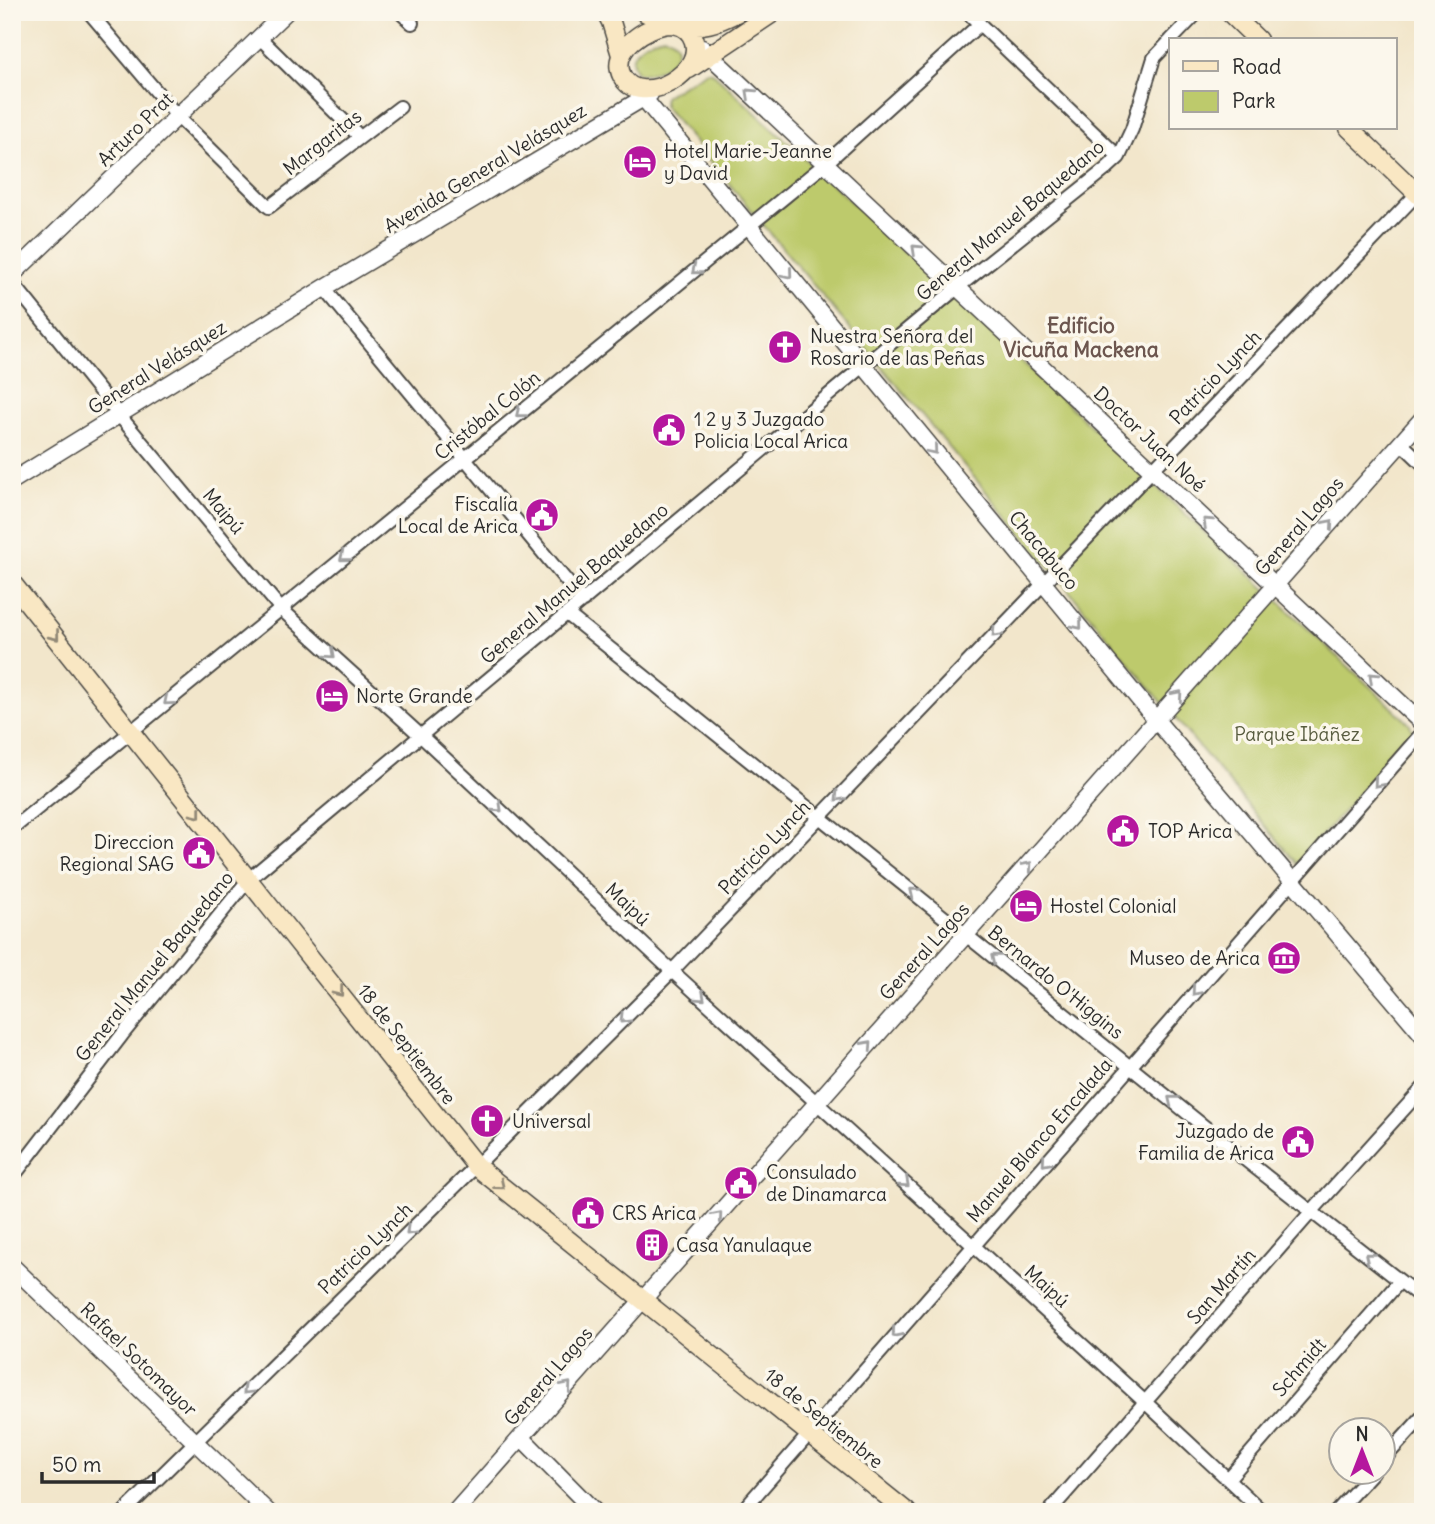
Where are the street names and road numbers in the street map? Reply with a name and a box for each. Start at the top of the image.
street label: Arturo Prat [92,87,178,171]
street label: Avenida General Velásquez [380,98,590,238]
street label: Margaritas [278,104,366,180]
street label: General Manuel Baquedano [911,134,1109,306]
street label: General Velásquez [84,315,230,419]
street label: Patricio Lynch [1164,325,1266,429]
street label: Cristóbal Colón [429,365,545,465]
street label: Doctor Juan Noé [1089,381,1211,497]
street label: General Lagos [1250,472,1348,580]
street label: Maipú [198,483,250,539]
street label: General Manuel Baquedano [475,497,673,669]
street label: Chacabuco [1004,505,1084,595]
street label: Patricio Lynch [713,795,815,899]
street label: General Manuel Baquedano [70,866,238,1066]
street label: Maipú [601,877,655,931]
street label: General Lagos [874,897,974,1005]
street label: Bernardo O'Higgins [983,920,1129,1044]
street label: 18 de Septiembre [353,979,461,1109]
street label: Manuel Blanco Encalada [961,1053,1117,1227]
street label: Patricio Lynch [313,1197,417,1299]
street label: San Martín [1182,1243,1260,1329]
street label: Maipú [1020,1260,1074,1312]
street label: Rafael Sotomayor [75,1297,203,1421]
street label: General Lagos [499,1322,597,1430]
street label: Schmidt [1267,1333,1331,1401]
street label: 18 de Septiembre [760,1363,888,1473]

